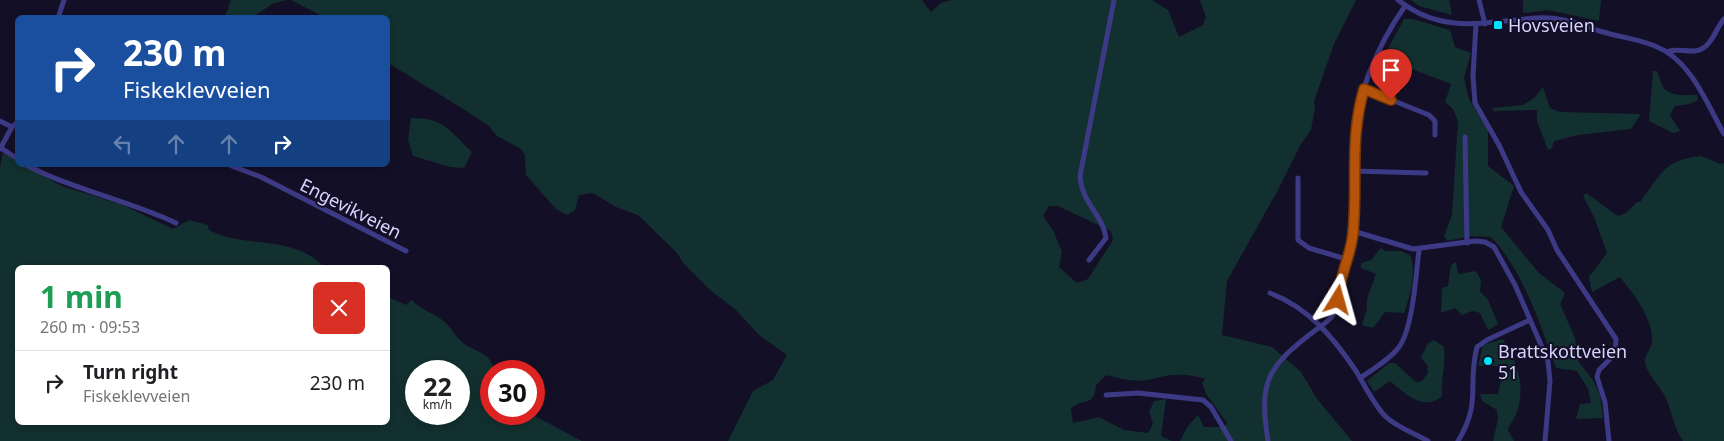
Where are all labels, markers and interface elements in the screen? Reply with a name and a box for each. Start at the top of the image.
place label: Hovsveien [1508,13,1595,37]
marker: Hovsveien [1492,19,1504,31]
text: 230 m [123,29,226,76]
icon: right [40,35,105,100]
pin [1370,49,1412,100]
icon: arrive [1377,56,1405,84]
text: Fiskeklevveien [123,74,271,104]
icon: left [109,130,137,158]
icon: ahead [162,130,190,158]
icon: ahead [215,130,243,158]
icon: right [268,130,296,158]
street label: Engevikveien [296,172,406,244]
position arrow [1311,273,1363,325]
text: 1 min [40,276,123,317]
button: close [313,282,365,334]
text: 260 m · 09:53 [40,316,140,338]
place label: Brattskottveien 51 [1498,339,1627,384]
marker: Brattskottveien 51 [1482,355,1494,367]
text: Turn right [83,359,178,385]
speed limit sign: 30 [480,360,545,425]
icon: right [40,369,68,397]
text: 22 [423,369,452,403]
text: 230 m [310,370,365,396]
text: Fiskeklevveien [83,385,190,407]
text: km/h [423,396,452,413]

